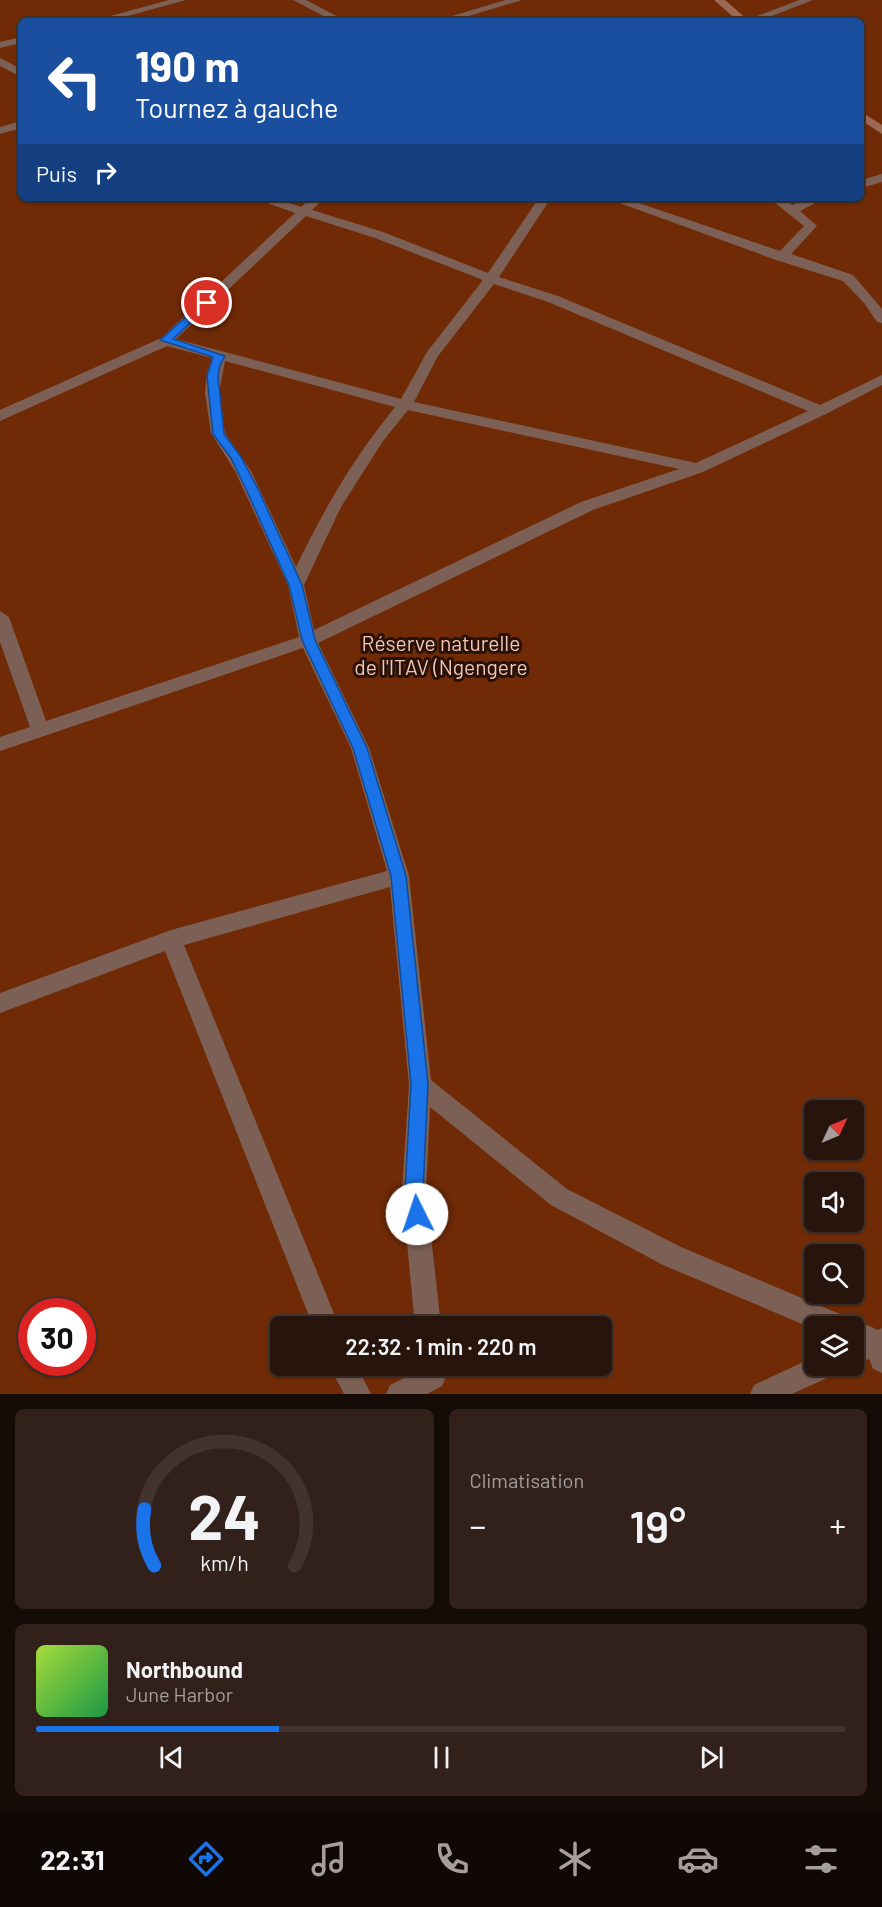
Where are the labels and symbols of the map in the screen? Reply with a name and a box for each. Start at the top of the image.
pin [181,277,232,328]
park label: Réserve naturelle de l'ITAV (Ngengere [354,630,528,679]
north arrow [804,1100,864,1160]
position arrow [385,1182,449,1246]
speed limit sign: 30 [18,1298,96,1376]

